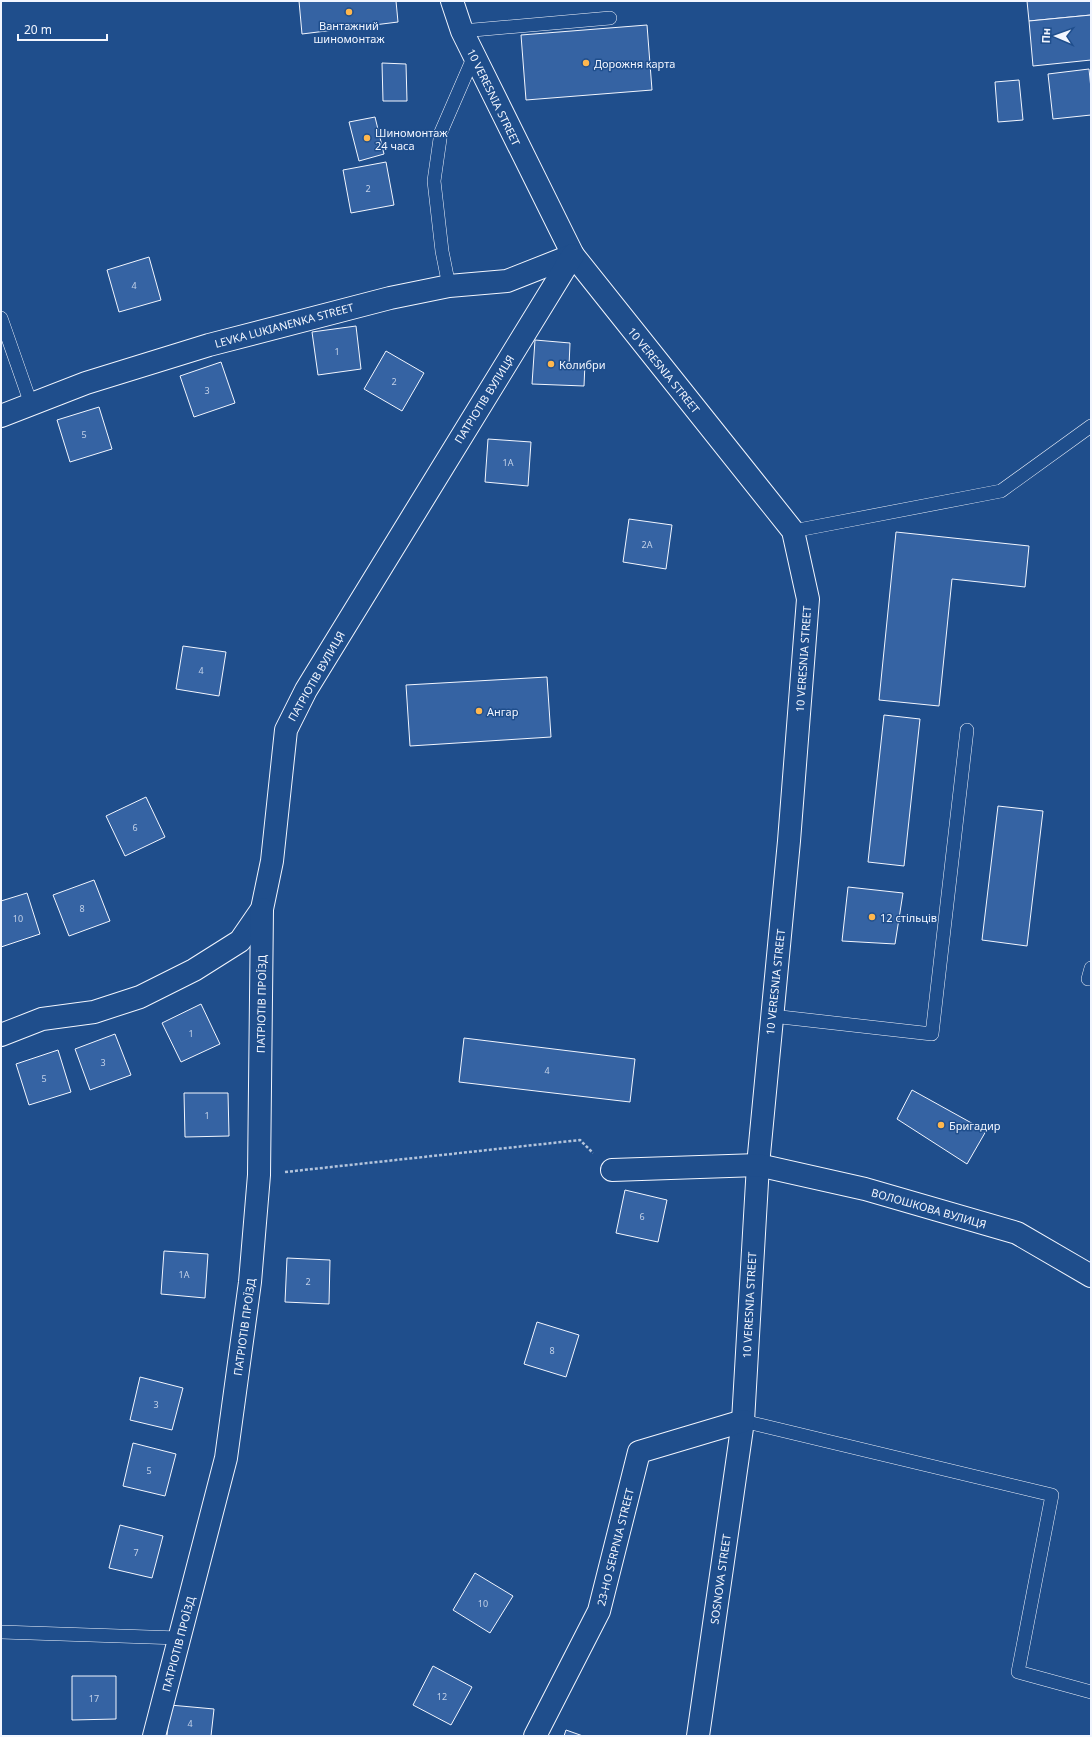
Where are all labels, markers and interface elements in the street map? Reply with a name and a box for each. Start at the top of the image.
marker: Вантажний шиномонтаж [344,7,354,17]
scale bar [18,16,107,42]
north arrow [1036,16,1076,56]
place label: Вантажний шиномонтаж [313,18,385,46]
text: 20 m [24,21,52,38]
text: Пн [1038,28,1053,44]
street label: 10 VERESNIA STREET [464,46,524,148]
place label: Дорожня карта [594,56,675,71]
marker: Дорожня карта [581,58,591,68]
place label: Шиномонтаж 24 часа [375,125,448,153]
marker: Шиномонтаж 24 часа [362,133,372,143]
house number: 2 [365,182,371,195]
house number: 4 [131,279,137,292]
street label: LEVKA LUKIANENKA STREET [213,299,355,351]
street label: 10 VERESNIA STREET [625,324,703,416]
house number: 1 [334,345,340,358]
street label: ПАТРІОТІВ ВУЛИЦЯ [451,352,517,446]
place label: Колибри [559,357,606,372]
marker: Колибри [546,359,556,369]
house number: 2 [391,375,397,388]
house number: 3 [204,384,210,397]
house number: 5 [81,428,87,441]
house number: 1А [503,456,514,469]
house number: 2А [642,538,653,551]
street label: 10 VERESNIA STREET [792,605,814,713]
street label: ПАТРІОТІВ ВУЛИЦЯ [284,628,348,724]
house number: 4 [198,664,204,677]
place label: Ангар [487,704,519,719]
marker: Ангар [474,706,484,716]
house number: 6 [132,821,138,834]
house number: 8 [79,902,85,915]
place label: 12 стільців [880,910,937,925]
house number: 10 [13,912,23,925]
marker: 12 стільців [867,912,877,922]
street label: 10 VERESNIA STREET [762,928,788,1036]
street label: ПАТРІОТІВ ПРОЇЗД [253,955,269,1053]
house number: 1 [188,1027,194,1040]
house number: 3 [100,1056,106,1069]
house number: 4 [544,1064,550,1077]
house number: 5 [41,1072,47,1085]
house number: 1 [204,1109,210,1122]
place label: Бригадир [949,1118,1001,1133]
marker: Бригадир [936,1120,946,1130]
street label: ВОЛОШКОВА ВУЛИЦЯ [870,1184,988,1232]
house number: 6 [639,1210,645,1223]
street label: 10 VERESNIA STREET [739,1251,759,1359]
house number: 1А [179,1268,190,1281]
house number: 2 [305,1275,311,1288]
street label: ПАТРІОТІВ ПРОЇЗД [230,1277,258,1377]
house number: 8 [549,1344,555,1357]
house number: 3 [153,1398,159,1411]
house number: 5 [146,1464,152,1477]
street label: 23-HO SERPNIA STREET [593,1487,637,1607]
street label: SOSNOVA STREET [706,1533,734,1625]
house number: 7 [133,1546,139,1559]
street label: ПАТРІОТІВ ПРОЇЗД [158,1595,198,1693]
house number: 10 [478,1597,488,1610]
house number: 12 [437,1690,447,1703]
house number: 17 [89,1692,99,1705]
house number: 4 [187,1717,193,1730]

